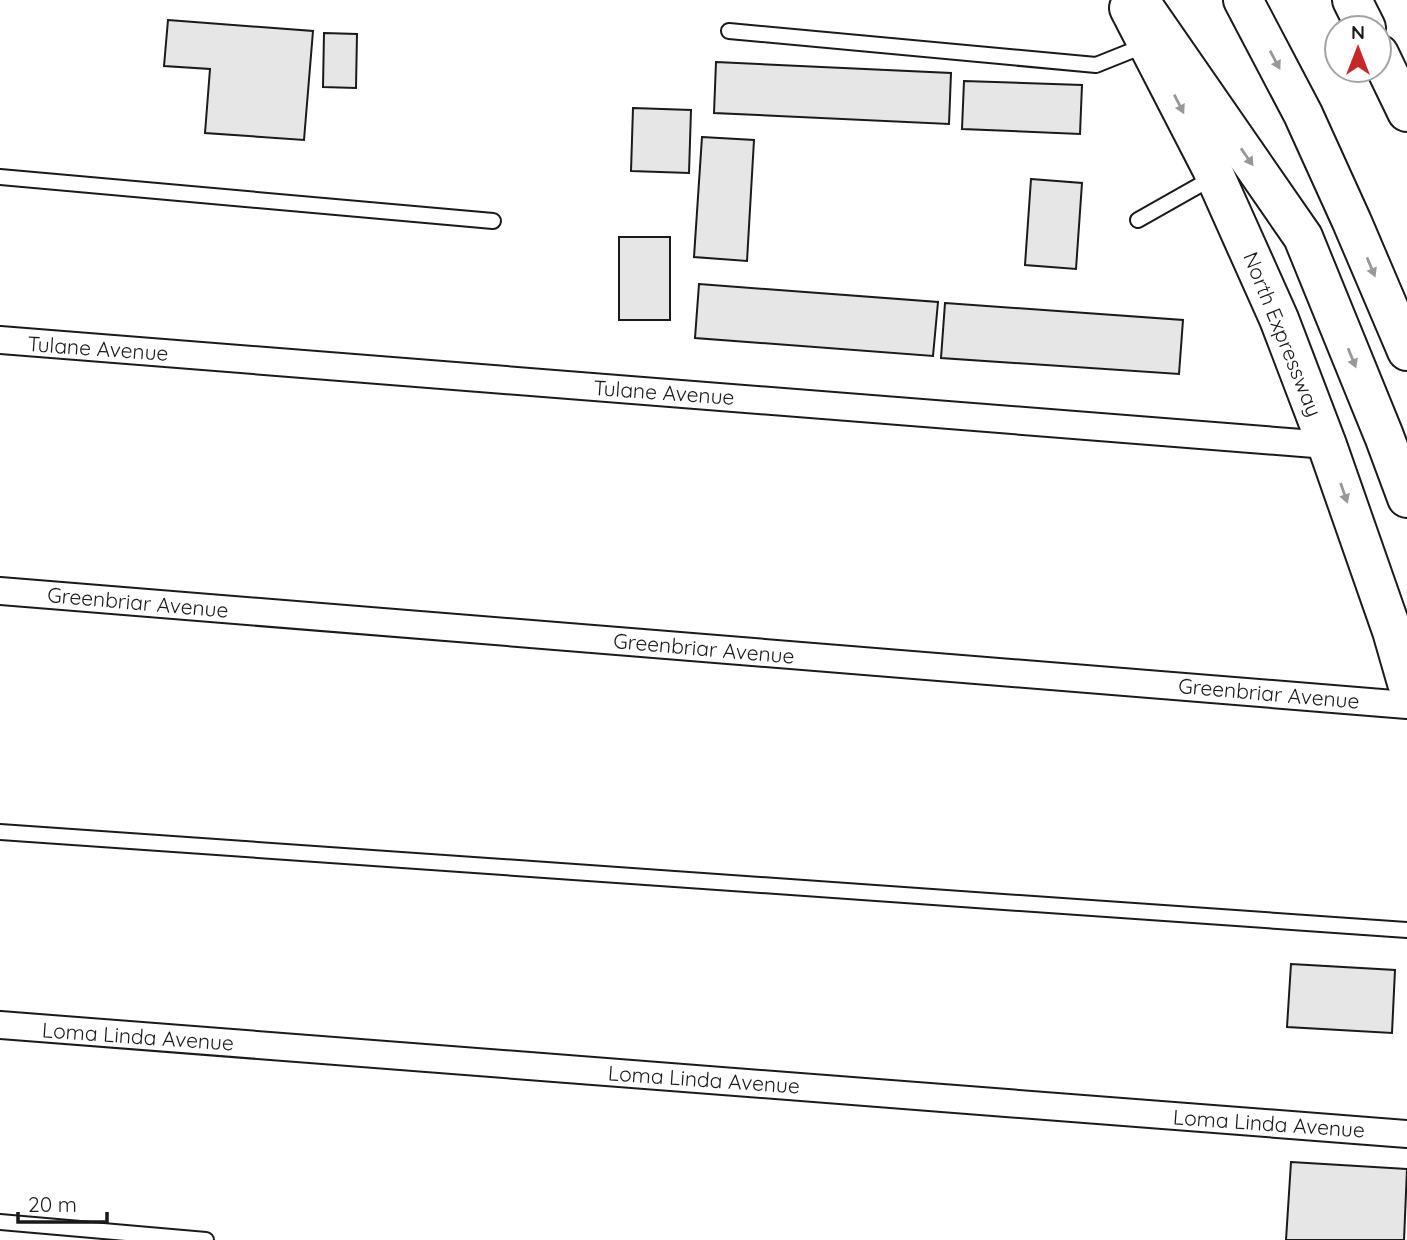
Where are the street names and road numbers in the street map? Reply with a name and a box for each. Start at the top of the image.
street label: North Expressway [1238,248,1328,420]
street label: Tulane Avenue [27,330,169,366]
street label: Tulane Avenue [593,374,735,410]
street label: Greenbriar Avenue [46,581,230,623]
street label: Greenbriar Avenue [612,627,796,669]
street label: Greenbriar Avenue [1177,672,1361,714]
street label: Loma Linda Avenue [41,1016,235,1056]
street label: Loma Linda Avenue [607,1059,801,1099]
street label: Loma Linda Avenue [1172,1103,1366,1143]

